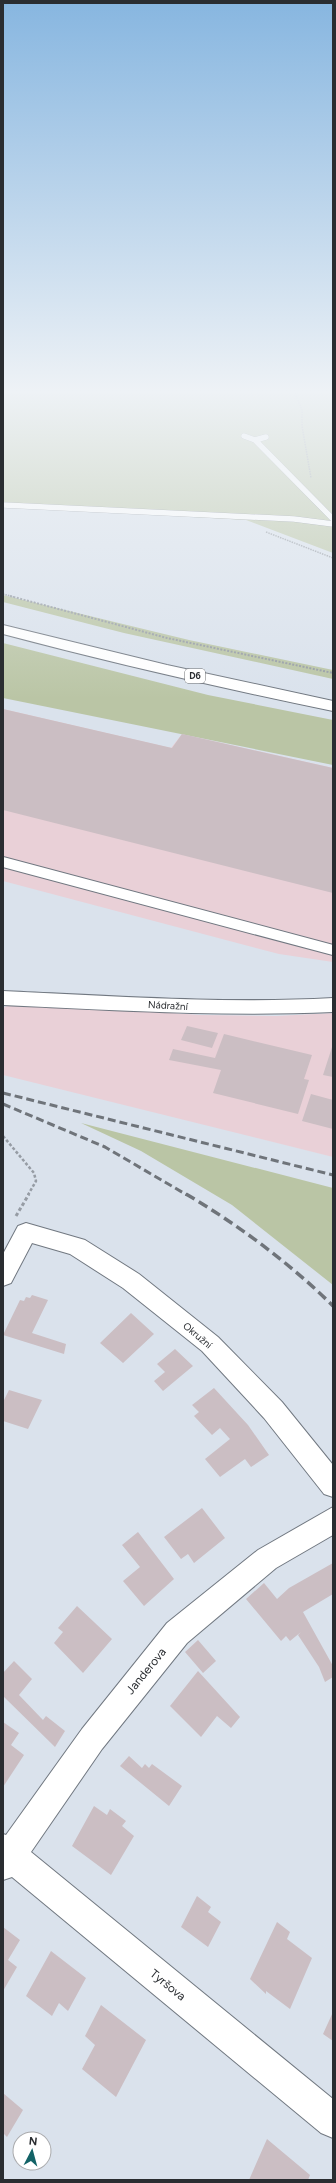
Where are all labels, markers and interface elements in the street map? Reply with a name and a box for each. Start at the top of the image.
road number: D6 [185,669,205,683]
street label: Nádražní [148,998,189,1013]
street label: Okružní [180,1319,216,1352]
street label: Janderova [123,1645,169,1697]
street label: Tyršova [147,1966,189,2004]
north arrow [12,2131,52,2171]
text: N [28,2135,38,2148]

